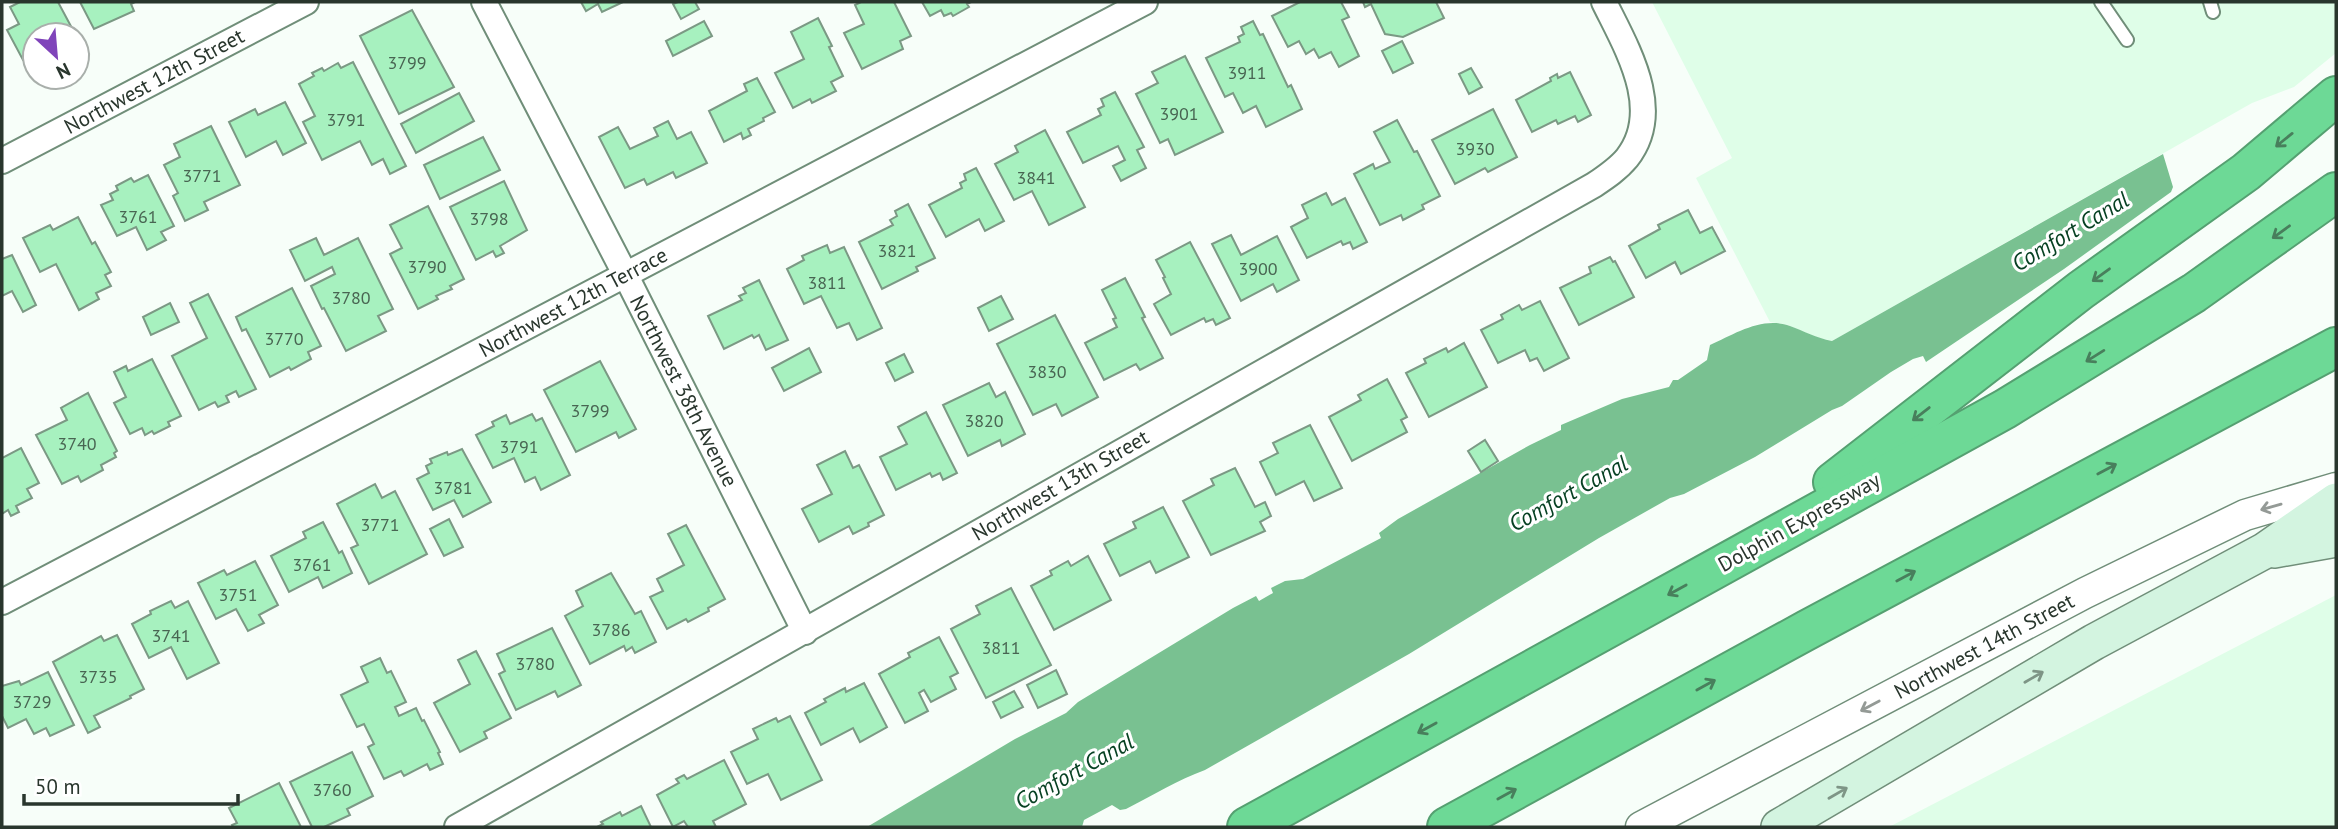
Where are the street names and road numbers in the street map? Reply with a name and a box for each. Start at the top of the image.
street label: Northwest 12th Street [60,23,248,139]
street label: Northwest 12th Terrace [474,241,672,363]
street label: Northwest 38th Avenue [624,291,744,491]
street label: Northwest 13th Street [967,423,1153,547]
street label: Dolphin Expressway [1713,466,1885,578]
street label: Northwest 14th Street [1889,587,2079,705]

